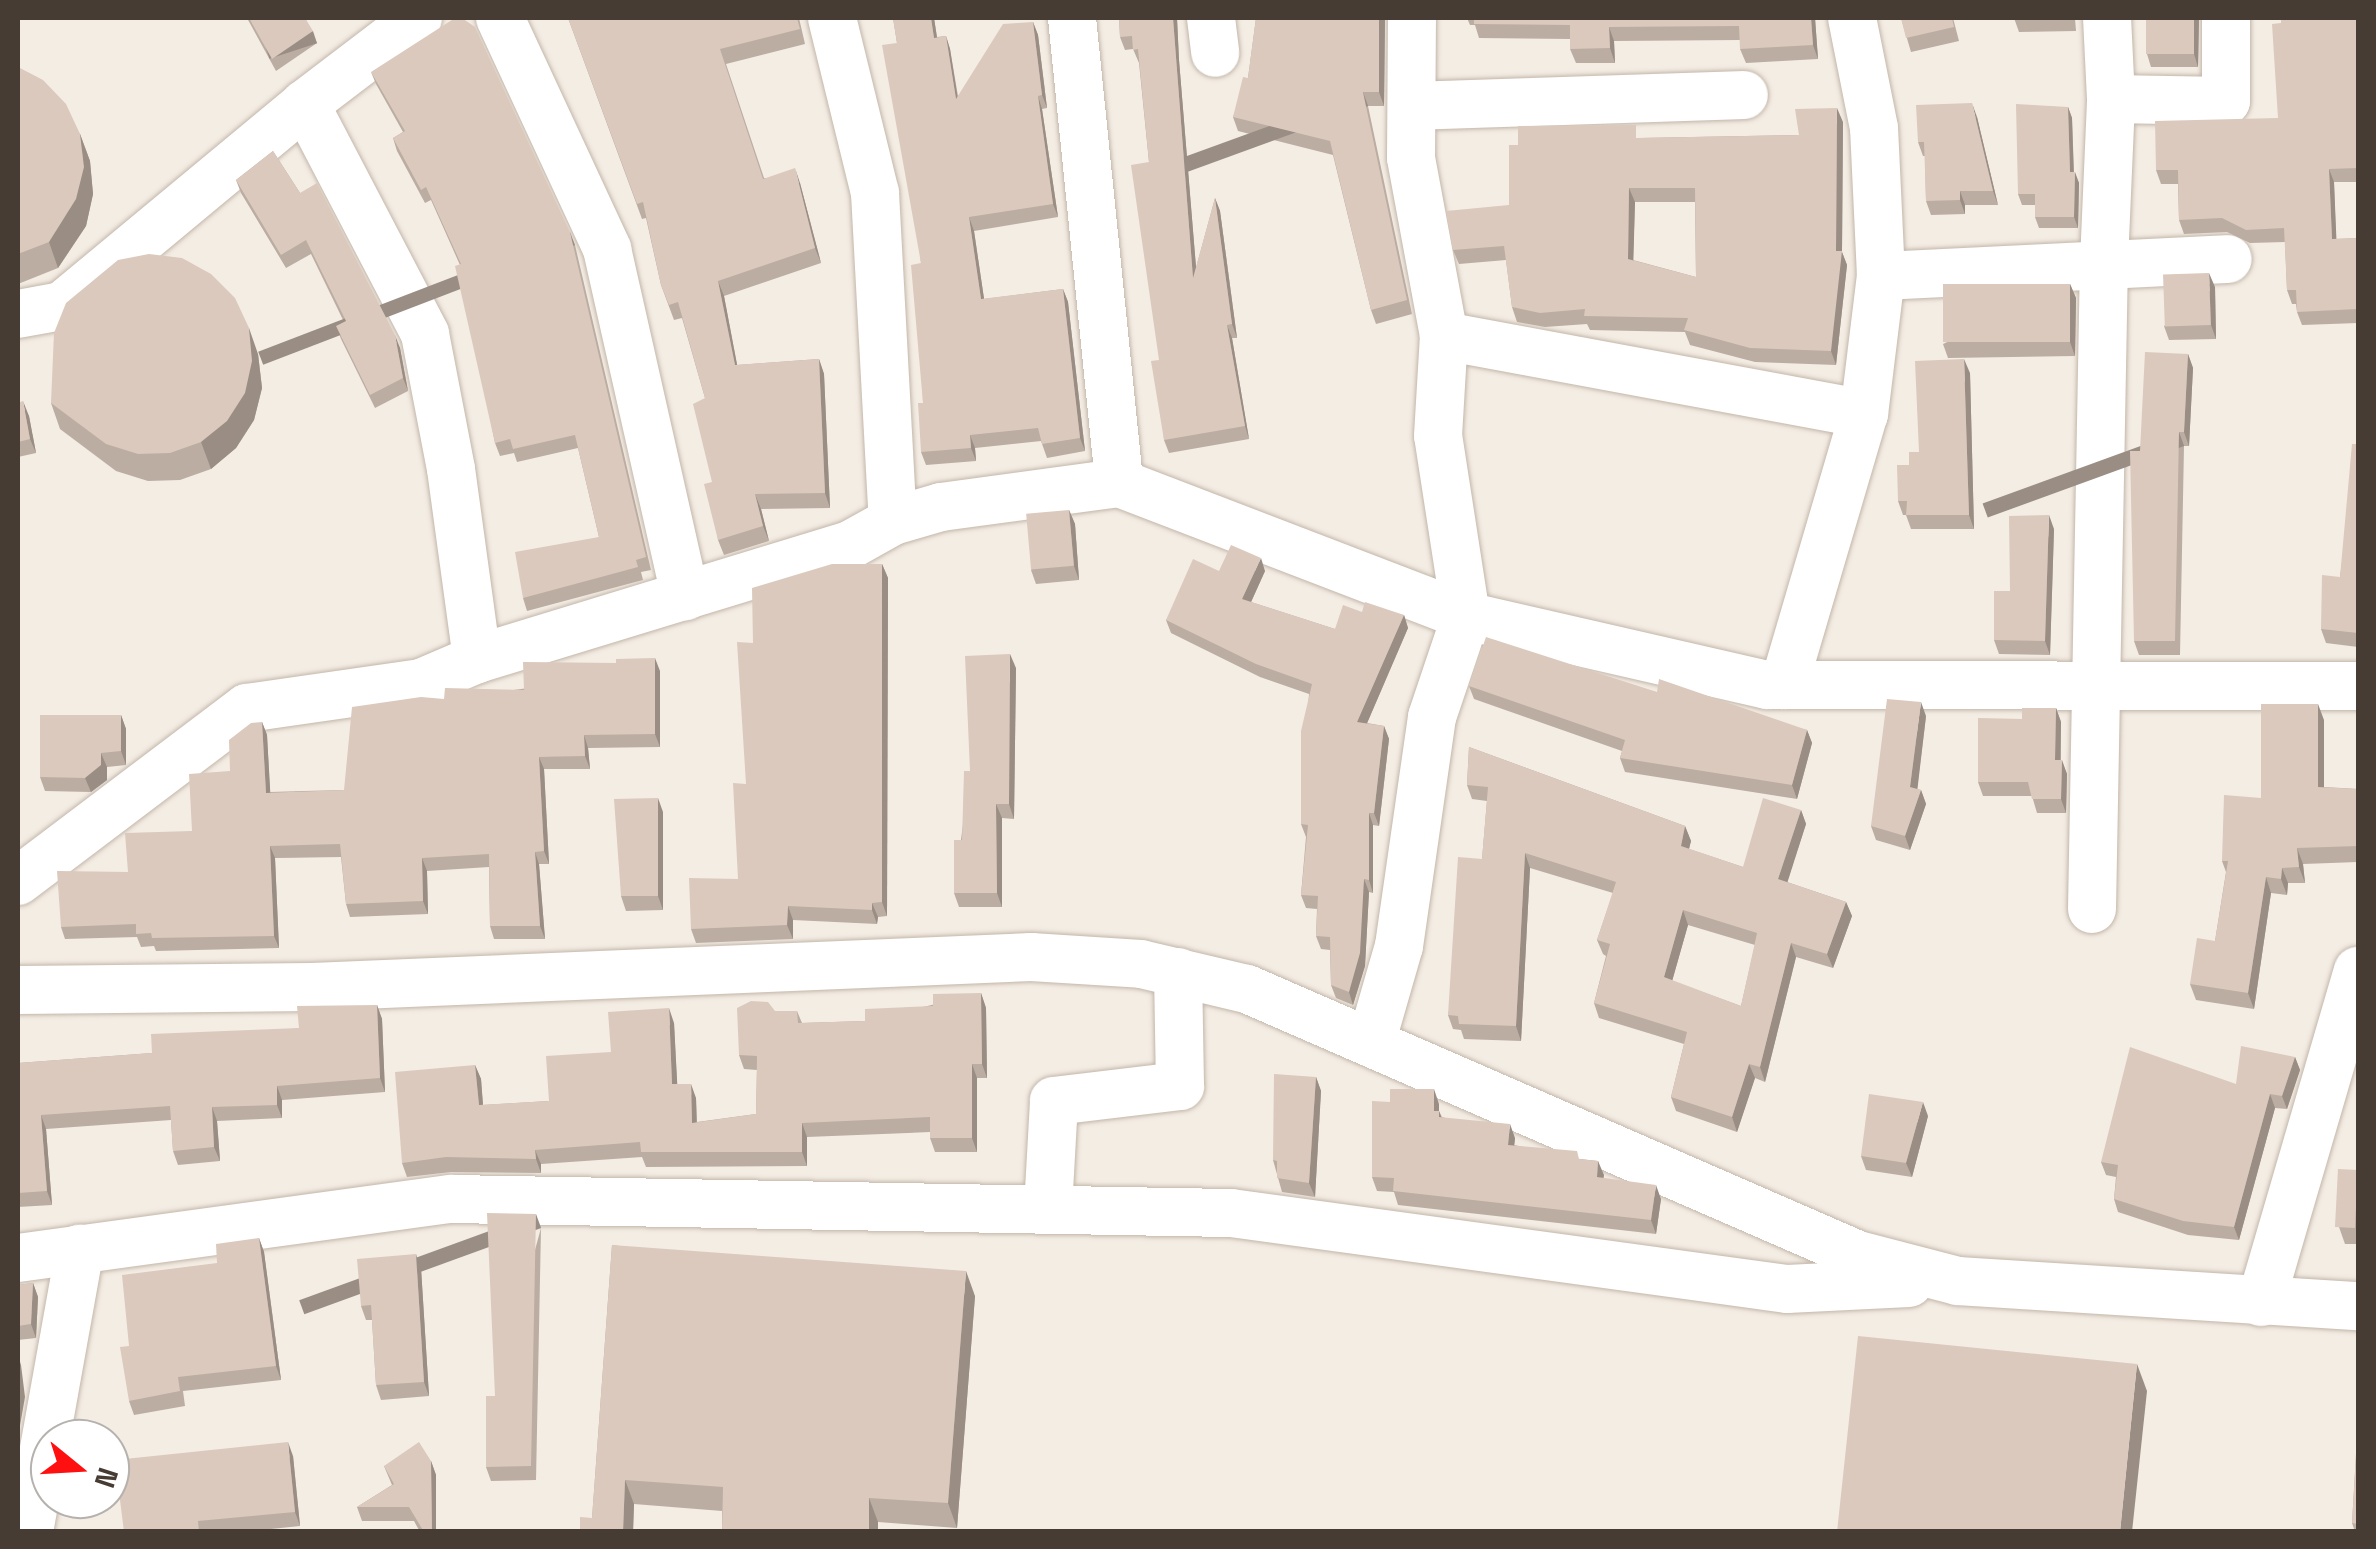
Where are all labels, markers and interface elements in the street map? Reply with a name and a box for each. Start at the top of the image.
north arrow [30,1419,130,1519]
text: N [87,1463,127,1492]

